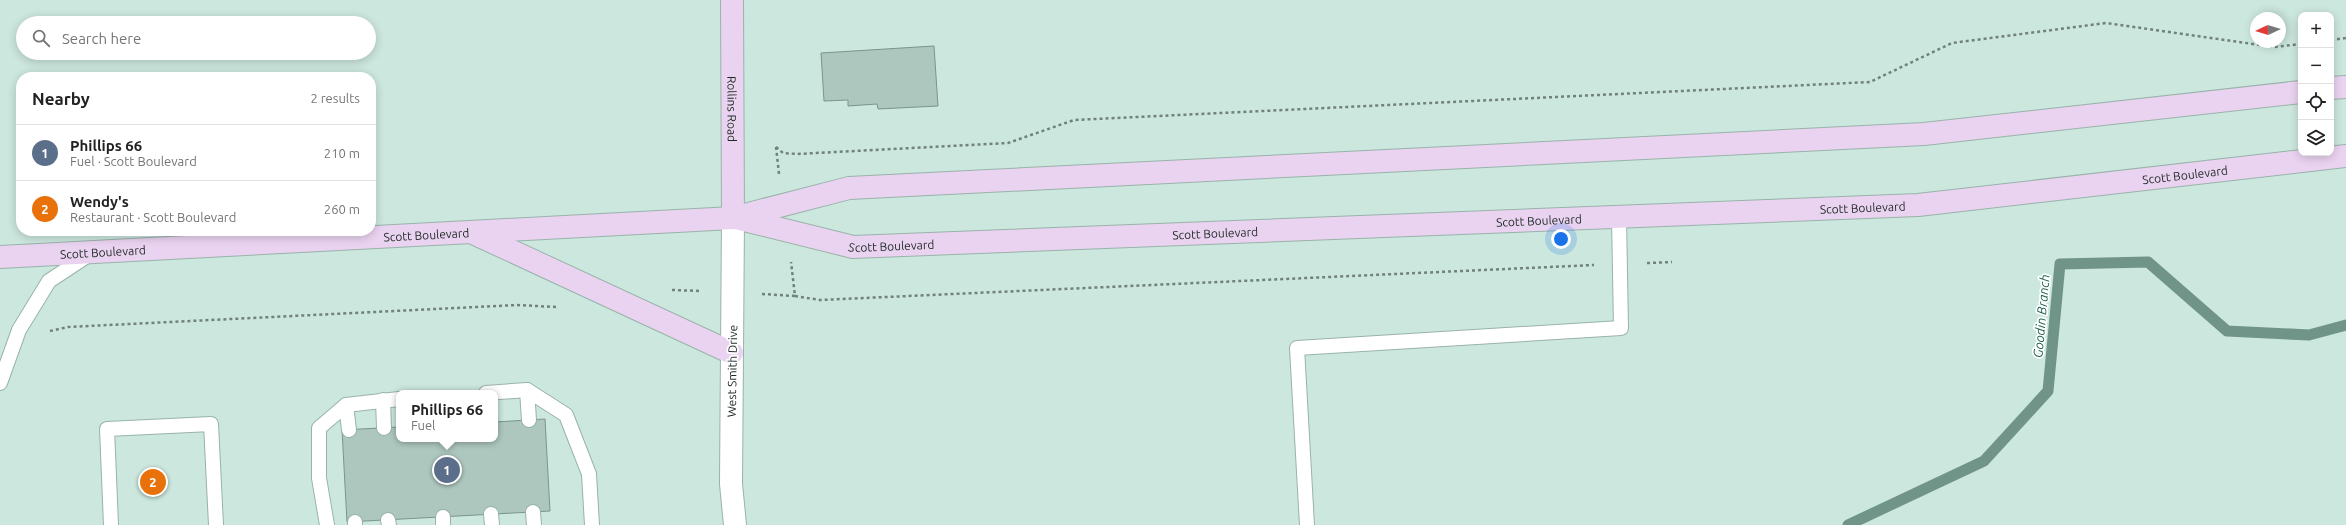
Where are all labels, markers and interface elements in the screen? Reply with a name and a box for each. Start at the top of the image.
north arrow [2250,12,2286,48]
map controls [2298,12,2334,156]
button: + [2298,12,2334,48]
search box [16,16,376,60]
icon: search [30,27,52,49]
text: Search here [62,30,141,47]
button: − [2298,48,2334,84]
street label: Rollins Road [726,76,739,142]
button: locate [2298,84,2334,120]
text: Nearby [32,89,90,108]
text: 2 results [310,91,360,105]
button: layers [2298,120,2334,156]
text: Phillips 66 [70,137,142,154]
text: 1 [41,146,49,160]
text: 210 m [324,146,360,160]
text: Fuel · Scott Boulevard [70,154,197,168]
street label: Scott Boulevard [2141,163,2228,186]
text: Wendy's [70,193,129,210]
street label: Scott Boulevard [1819,199,1906,215]
text: 2 [41,202,49,216]
text: 260 m [324,202,360,216]
text: Restaurant · Scott Boulevard [70,210,236,224]
street label: Scott Boulevard [1496,212,1582,228]
street label: Scott Boulevard [1172,225,1258,241]
street label: Scott Boulevard [383,226,470,243]
your location [1551,229,1571,249]
street label: Scott Boulevard [847,237,935,254]
street label: Scott Boulevard [60,243,146,260]
water label: Goodin Branch [2030,274,2052,358]
street label: West Smith Drive [725,325,739,417]
popup [396,390,498,442]
text: Phillips 66 [411,401,483,418]
text: Fuel [411,418,436,432]
pin: 1 [434,455,460,485]
pin: 2 [140,467,166,497]

